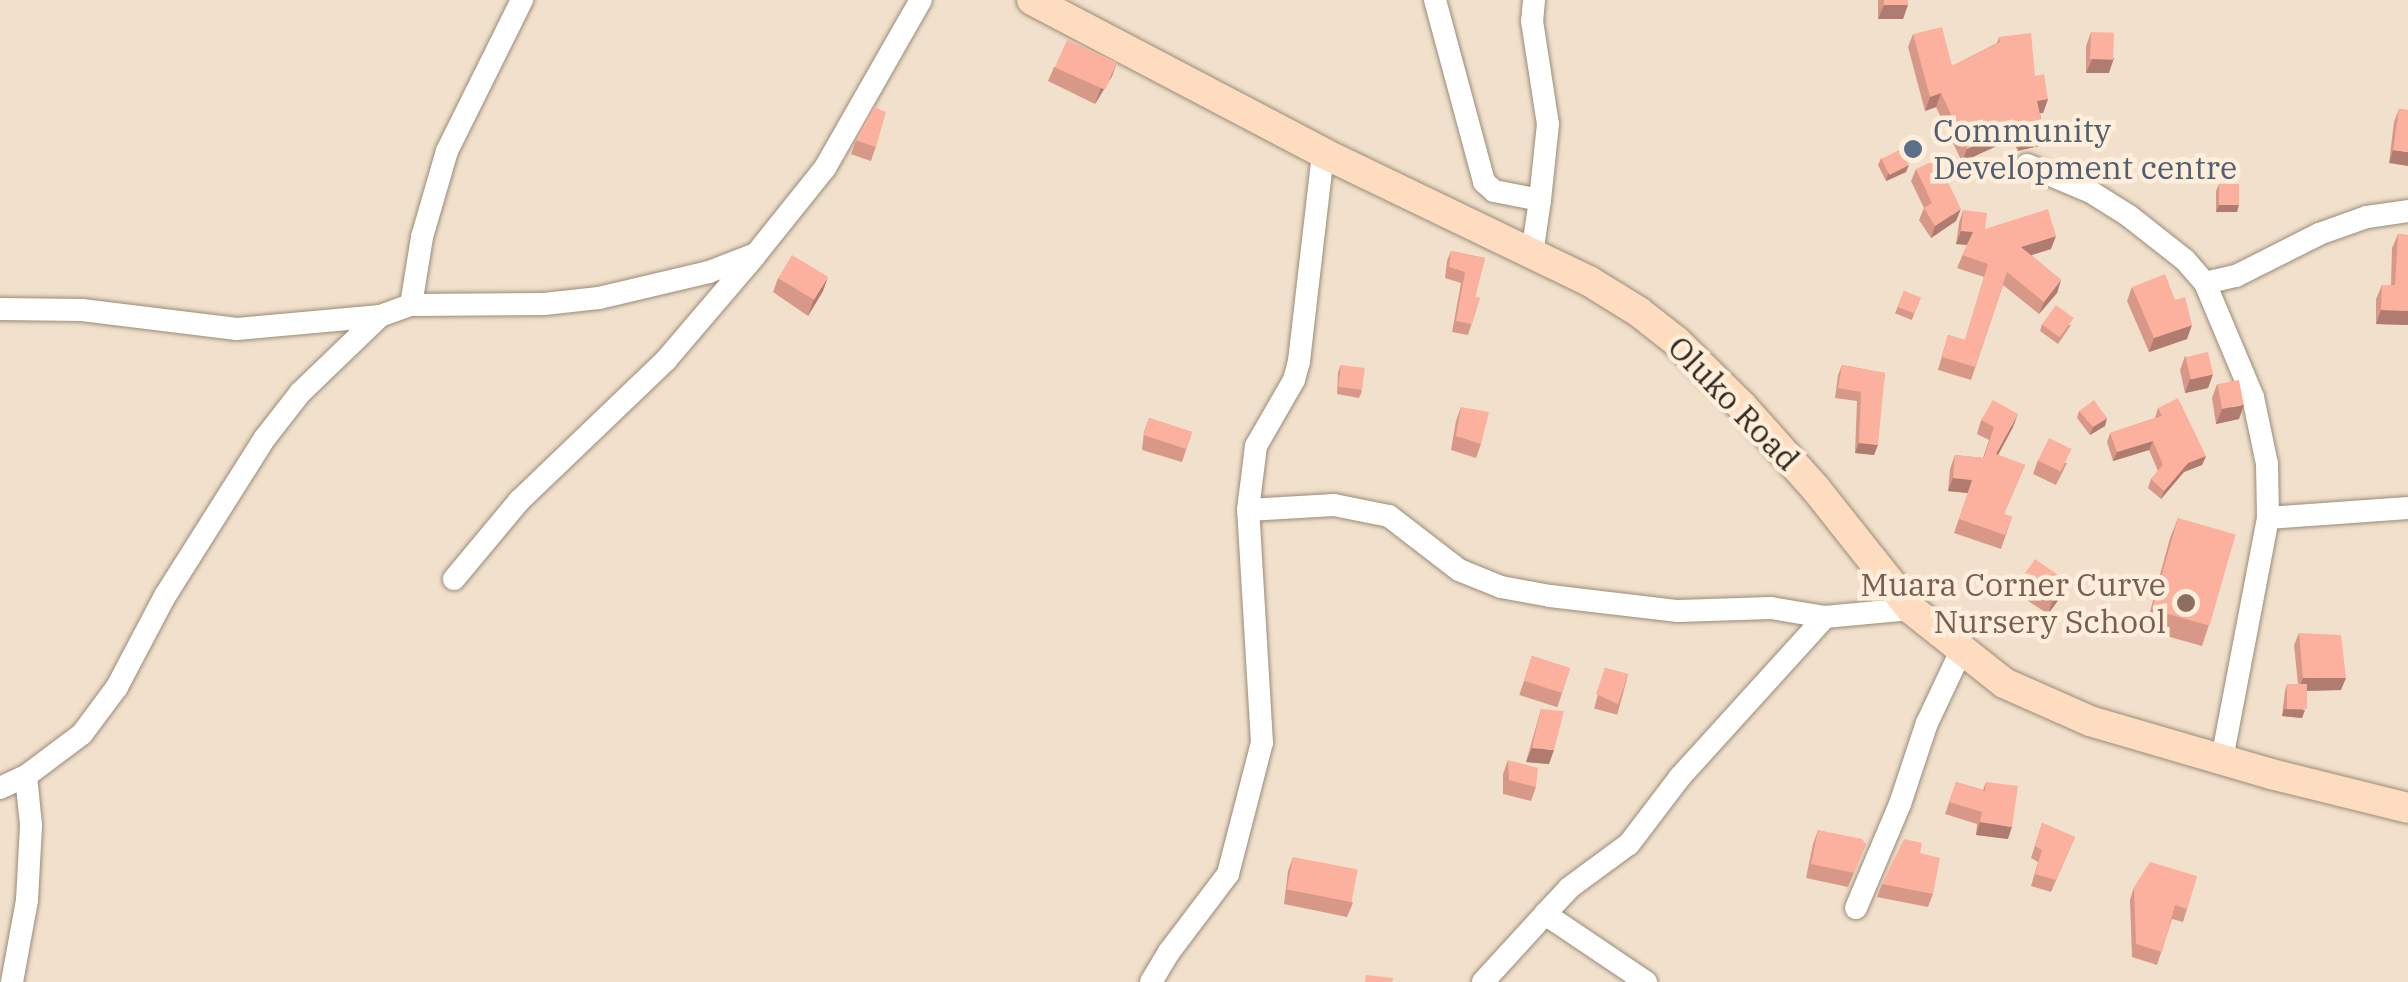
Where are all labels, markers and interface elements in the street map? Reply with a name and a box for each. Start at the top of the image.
place label: Community Development centre [1933,112,2237,187]
marker: Community Development centre [1902,138,1924,160]
street label: Oluko Road [1660,328,1808,478]
place label: Muara Corner Curve Nursery School [1860,566,2166,641]
marker: Muara Corner Curve Nursery School [2175,592,2197,614]

